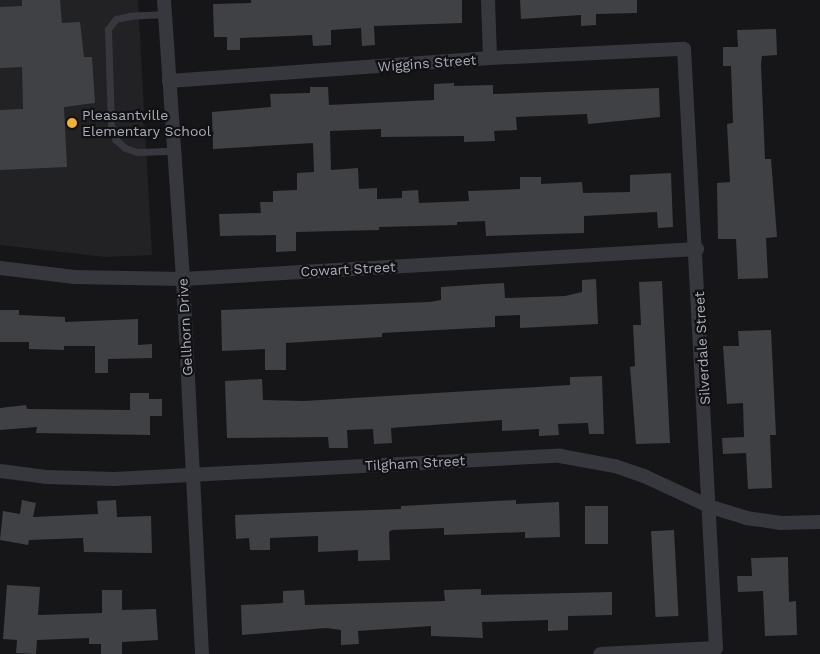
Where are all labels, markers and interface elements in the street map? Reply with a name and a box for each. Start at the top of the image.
street label: Wiggins Street [377,51,477,75]
place label: Pleasantville Elementary School [82,107,211,140]
marker: Pleasantville Elementary School [66,117,78,129]
street label: Cowart Street [300,258,396,280]
street label: Gellhorn Drive [174,278,196,376]
street label: Silverdale Street [691,291,713,405]
street label: Tilgham Street [364,452,466,474]

